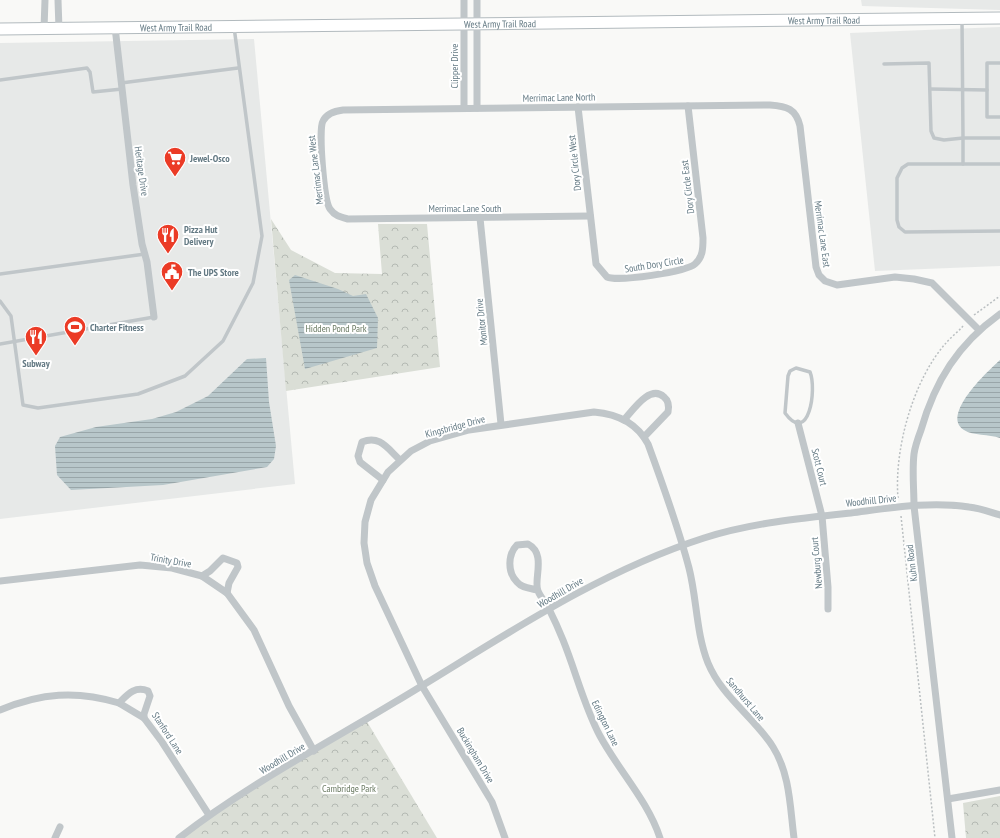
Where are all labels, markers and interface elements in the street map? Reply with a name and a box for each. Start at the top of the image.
street label: West Army Trail Road [788,14,860,27]
street label: West Army Trail Road [464,17,536,31]
street label: West Army Trail Road [140,21,212,34]
street label: Clipper Drive [448,44,461,88]
street label: Merrimac Lane North [523,90,595,105]
street label: Dory Circle West [565,134,584,191]
street label: Merrimac Lane West [305,135,326,205]
street label: Heritage Drive [132,145,151,197]
supermarket icon: Jewel-Osco [162,145,188,178]
place label: Jewel-Osco [189,152,230,165]
street label: Dory Circle East [678,159,697,215]
street label: Merrimac Lane East [811,200,834,268]
street label: Merrimac Lane South [429,202,501,215]
restaurant icon: Pizza Hut Delivery [155,222,181,255]
place label: Pizza Hut Delivery [184,223,218,248]
street label: South Dory Circle [624,253,685,276]
public building icon: The UPS Store [159,259,185,292]
place label: The UPS Store [188,266,239,279]
street label: Monitor Drive [473,298,490,346]
sports icon: Charter Fitness [62,314,88,347]
place label: Charter Fitness [90,321,144,334]
park label: Hidden Pond Park [305,322,367,335]
restaurant icon: Subway [23,324,49,357]
place label: Subway [22,357,51,370]
street label: Kingsbridge Drive [424,412,487,441]
street label: Scott Court [809,447,831,488]
street label: Woodhill Drive [845,491,897,510]
street label: Newburg Court [808,536,825,589]
street label: Kuhn Road [903,544,920,582]
street label: Trinity Drive [149,550,192,571]
street label: Woodhill Drive [535,574,586,611]
street label: Sandhurst Lane [724,675,768,724]
street label: Edington Lane [589,698,622,748]
street label: Stanford Lane [149,710,186,757]
street label: Buckingham Drive [454,725,497,785]
street label: Woodhill Drive [257,740,307,777]
park label: Cambridge Park [322,782,376,795]

